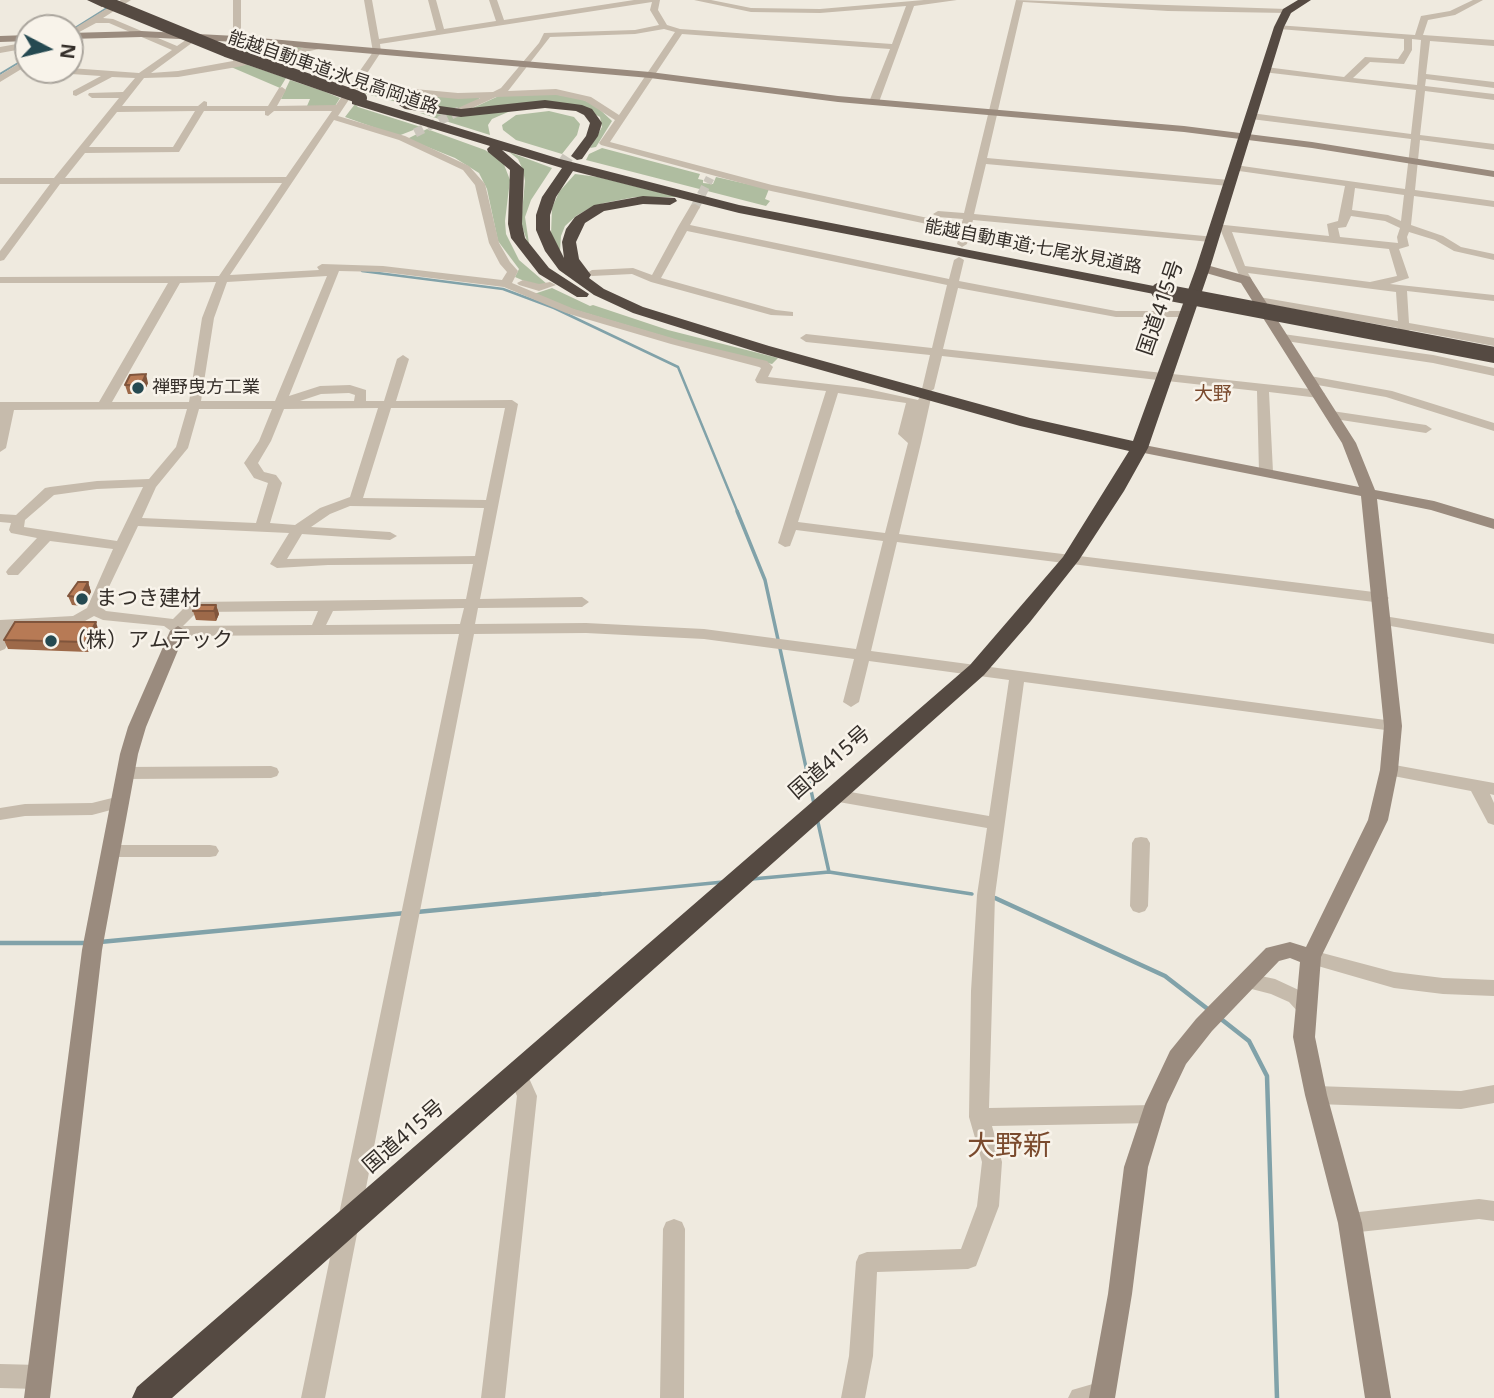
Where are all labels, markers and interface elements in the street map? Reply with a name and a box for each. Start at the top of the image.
north arrow [14,14,84,84]
street label: 能越自動車道;氷見高岡道路 [225,27,441,119]
text: N [54,42,82,61]
street label: 能越自動車道;七尾氷見道路 [923,215,1143,279]
street label: 国道415号 [1133,257,1189,359]
place label: 禅野曳方工業 [152,377,260,399]
marker: 禅野曳方工業 [130,380,146,396]
district label: 大野 [1194,384,1232,406]
place label: まつき建材 [96,586,201,612]
marker: まつき建材 [74,591,90,607]
place label: （株）アムテック [65,628,233,654]
marker: （株）アムテック [43,633,59,649]
street label: 国道415号 [784,721,876,805]
street label: 国道415号 [358,1095,450,1179]
district label: 大野新 [967,1130,1051,1164]

